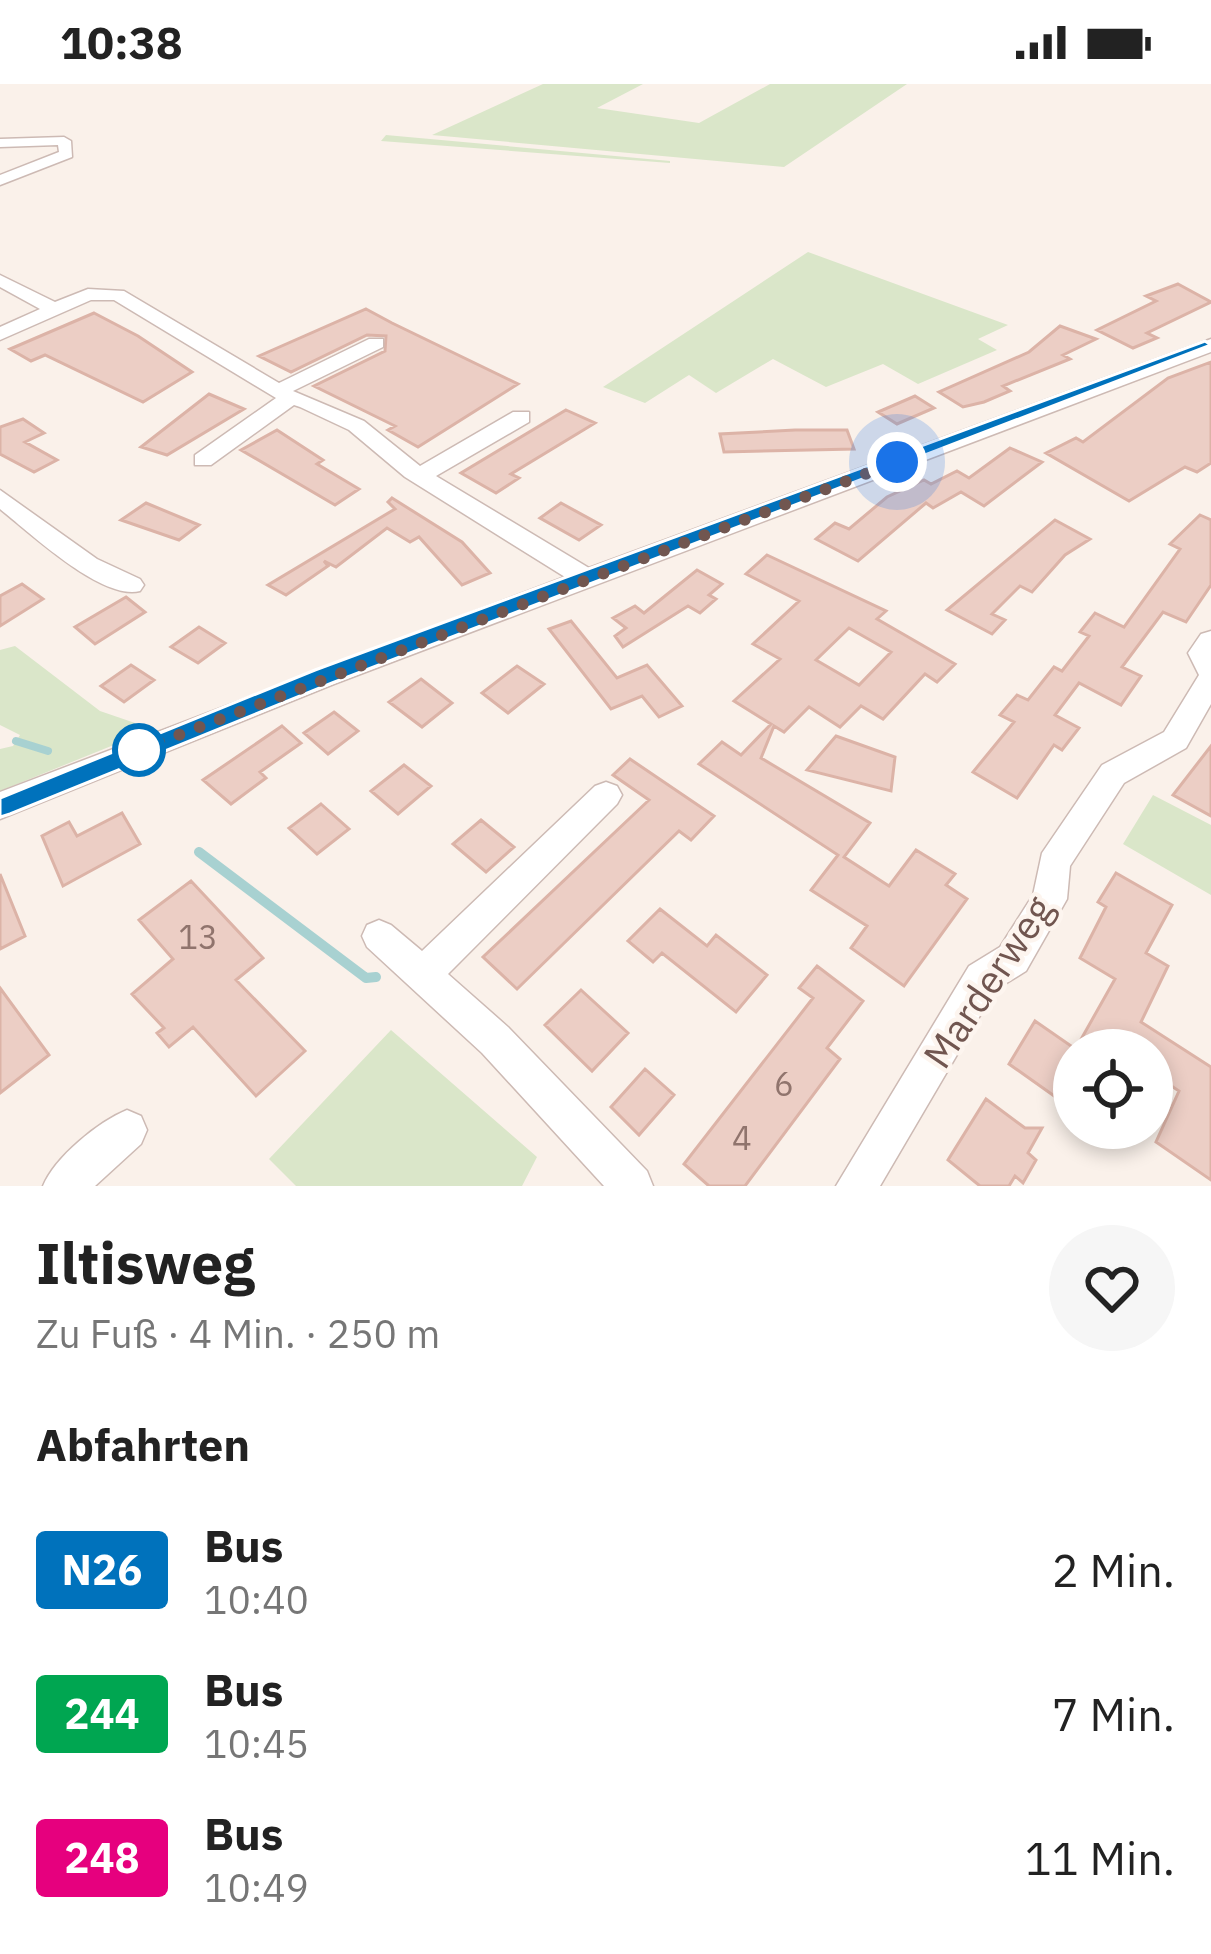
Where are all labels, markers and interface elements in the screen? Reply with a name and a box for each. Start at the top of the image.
text: 10:38 [60,13,183,71]
your location [867,432,927,492]
unlabelled marker [114,725,164,775]
street label: Marderweg [911,886,1064,1078]
house number: 13 [178,915,218,958]
map controls [1053,1029,1173,1149]
button: locate [1053,1029,1173,1149]
house number: 6 [774,1062,794,1105]
house number: 4 [732,1116,752,1159]
button: heart [1049,1225,1175,1351]
text: Iltisweg [36,1226,255,1300]
text: Zu Fuß · 4 Min. · 250 m [36,1308,440,1359]
text: Abfahrten [36,1415,250,1473]
text: Bus [204,1516,284,1574]
text: 2 Min. [1052,1541,1175,1599]
text: N26 [62,1542,142,1597]
text: 10:40 [204,1574,309,1625]
text: Bus [204,1660,284,1718]
text: 7 Min. [1052,1685,1175,1743]
text: 244 [64,1686,140,1741]
text: 10:45 [204,1718,309,1769]
text: Bus [204,1804,284,1862]
text: 11 Min. [1025,1829,1175,1887]
text: 248 [64,1830,140,1885]
text: 10:49 [204,1862,309,1913]

